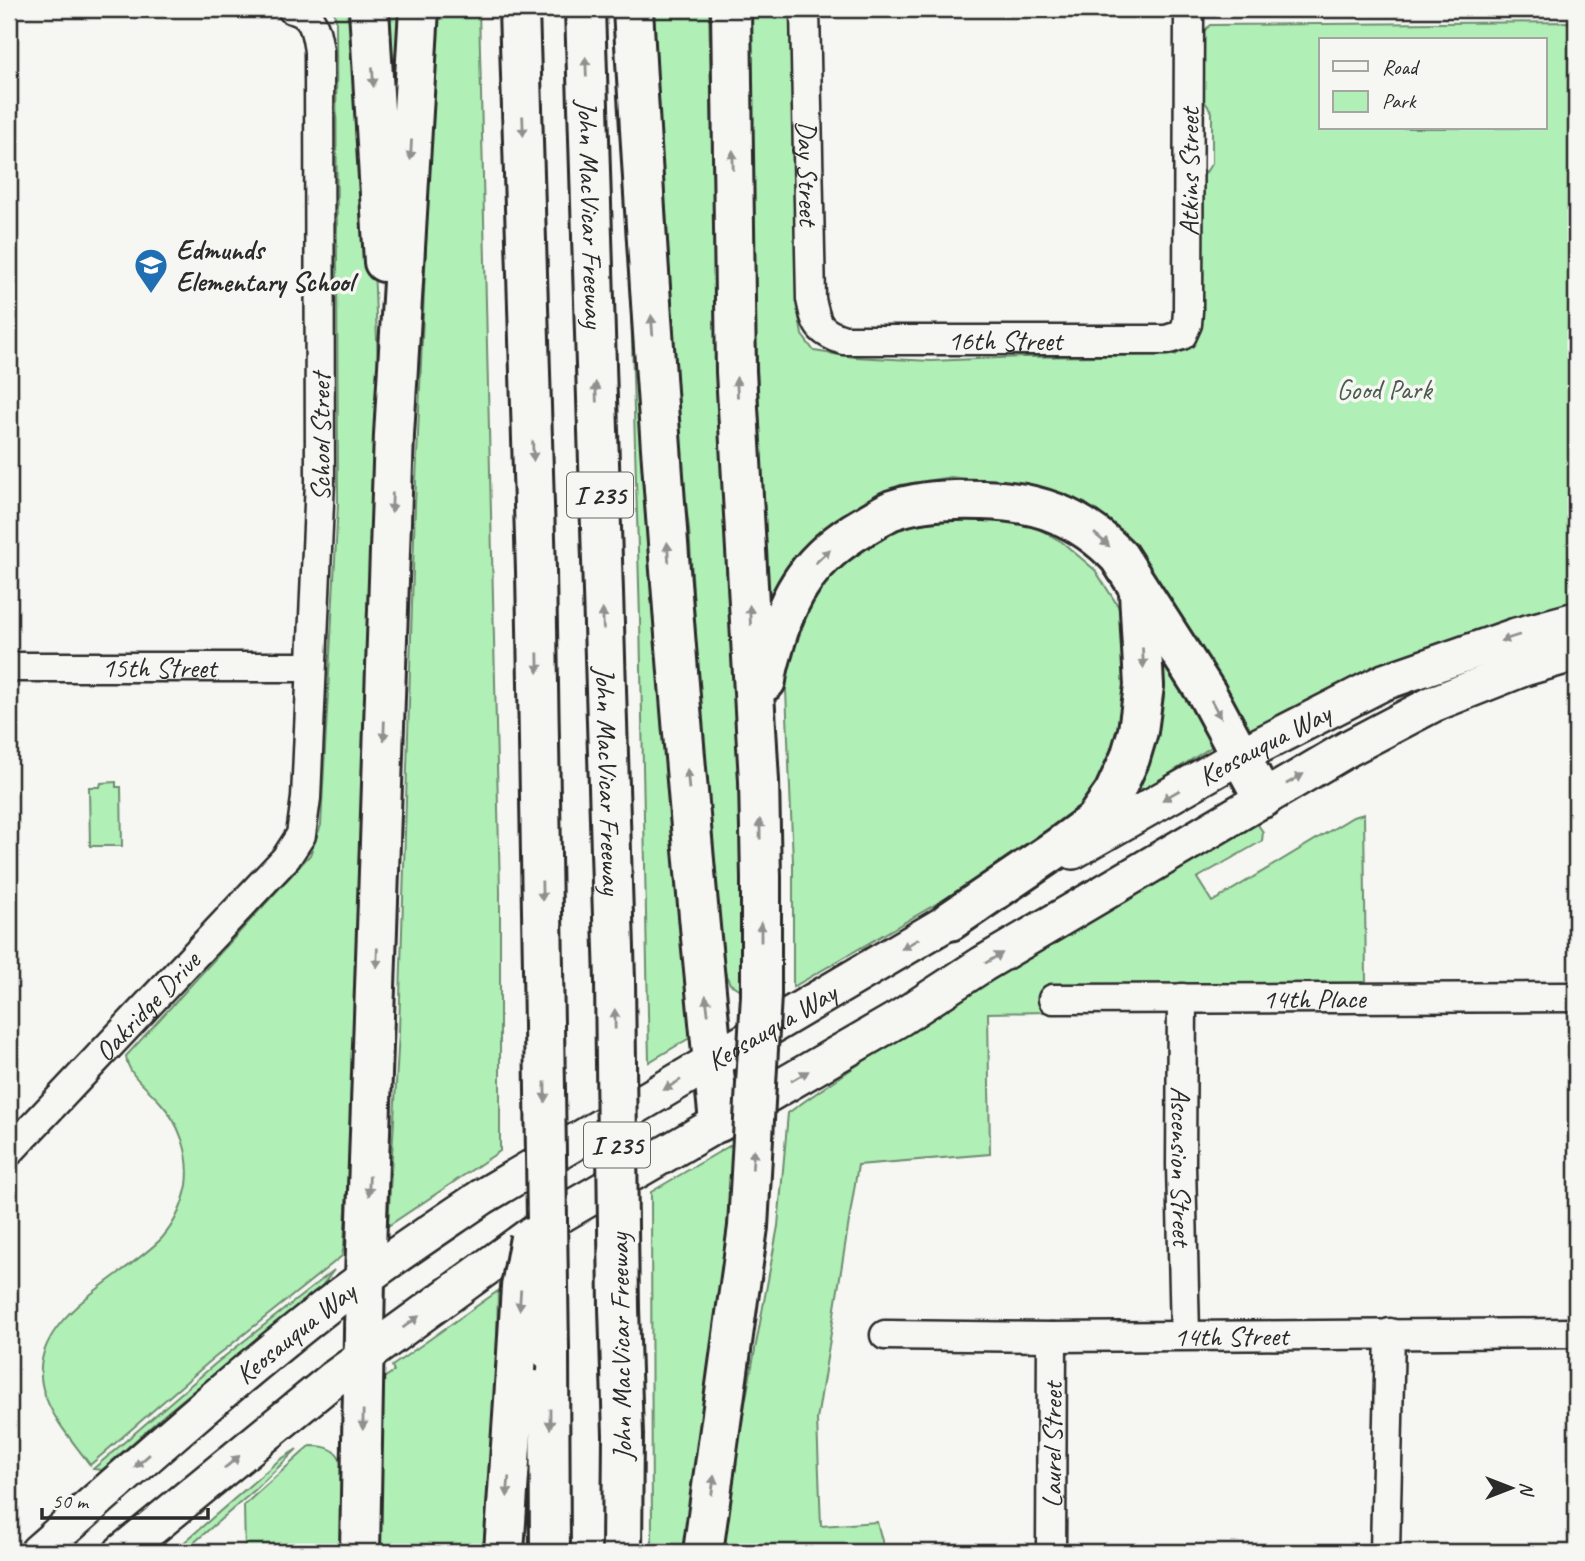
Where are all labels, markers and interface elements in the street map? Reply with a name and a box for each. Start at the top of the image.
legend [1319,38,1546,130]
text: Road [1382,54,1421,80]
one-way arrow [581,55,592,77]
one-way arrow [367,66,378,88]
text: Park [1382,88,1417,114]
street label: John MacVicar Freeway [570,98,612,331]
street label: Atkins Street [1171,105,1207,236]
one-way arrow [517,115,528,137]
street label: Day Street [789,120,827,228]
one-way arrow [405,139,416,161]
one-way arrow [727,149,739,171]
place label: Edmunds Elementary School [176,232,359,299]
school or university icon: Edmunds Elementary School [132,246,170,295]
one-way arrow [646,314,657,336]
street label: 16th Street [948,323,1065,358]
street label: School Street [302,369,338,502]
park label: Good Park [1337,372,1433,407]
one-way arrow [731,376,742,398]
one-way arrow [591,381,602,403]
one-way arrow [527,441,539,463]
road number: I 235 [567,472,633,517]
one-way arrow [386,493,397,515]
one-way arrow [1093,532,1111,548]
one-way arrow [662,541,673,563]
one-way arrow [814,548,831,564]
one-way arrow [745,603,756,625]
one-way arrow [598,608,609,630]
one-way arrow [1500,633,1521,644]
one-way arrow [1137,647,1148,669]
street label: 15th Street [102,650,219,685]
one-way arrow [532,652,544,674]
street label: John MacVicar Freeway [587,664,629,897]
street label: Keosauqua Way [1192,694,1338,794]
one-way arrow [1210,700,1222,719]
one-way arrow [379,720,390,742]
one-way arrow [682,768,693,790]
one-way arrow [1285,773,1305,785]
one-way arrow [1162,788,1181,801]
one-way arrow [754,818,766,840]
one-way arrow [536,880,548,902]
one-way arrow [755,921,767,943]
one-way arrow [901,938,920,950]
street label: Oakridge Drive [87,942,209,1068]
one-way arrow [371,947,382,969]
one-way arrow [985,952,1004,964]
street label: Keosauqua Way [700,974,845,1078]
street label: 14th Place [1262,981,1367,1016]
one-way arrow [702,994,713,1016]
one-way arrow [609,1008,621,1030]
one-way arrow [790,1069,809,1082]
one-way arrow [663,1079,682,1091]
one-way arrow [539,1082,551,1104]
street label: Ascension Street [1163,1086,1200,1249]
road number: I 235 [584,1122,650,1168]
one-way arrow [747,1148,758,1170]
one-way arrow [363,1175,374,1197]
street label: John MacVicar Freeway [601,1230,640,1463]
street label: Keosauqua Way [228,1272,364,1392]
one-way arrow [515,1289,526,1311]
one-way arrow [402,1316,420,1330]
street label: 14th Street [1174,1318,1291,1354]
street label: Laurel Street [1034,1379,1070,1508]
one-way arrow [544,1408,556,1430]
one-way arrow [357,1409,368,1431]
north arrow [1476,1452,1546,1522]
one-way arrow [133,1453,151,1469]
one-way arrow [222,1455,240,1470]
one-way arrow [708,1474,719,1496]
one-way arrow [502,1476,513,1498]
scale bar [42,1477,208,1521]
text: N [1515,1482,1539,1497]
text: 50 m [52,1488,90,1514]

